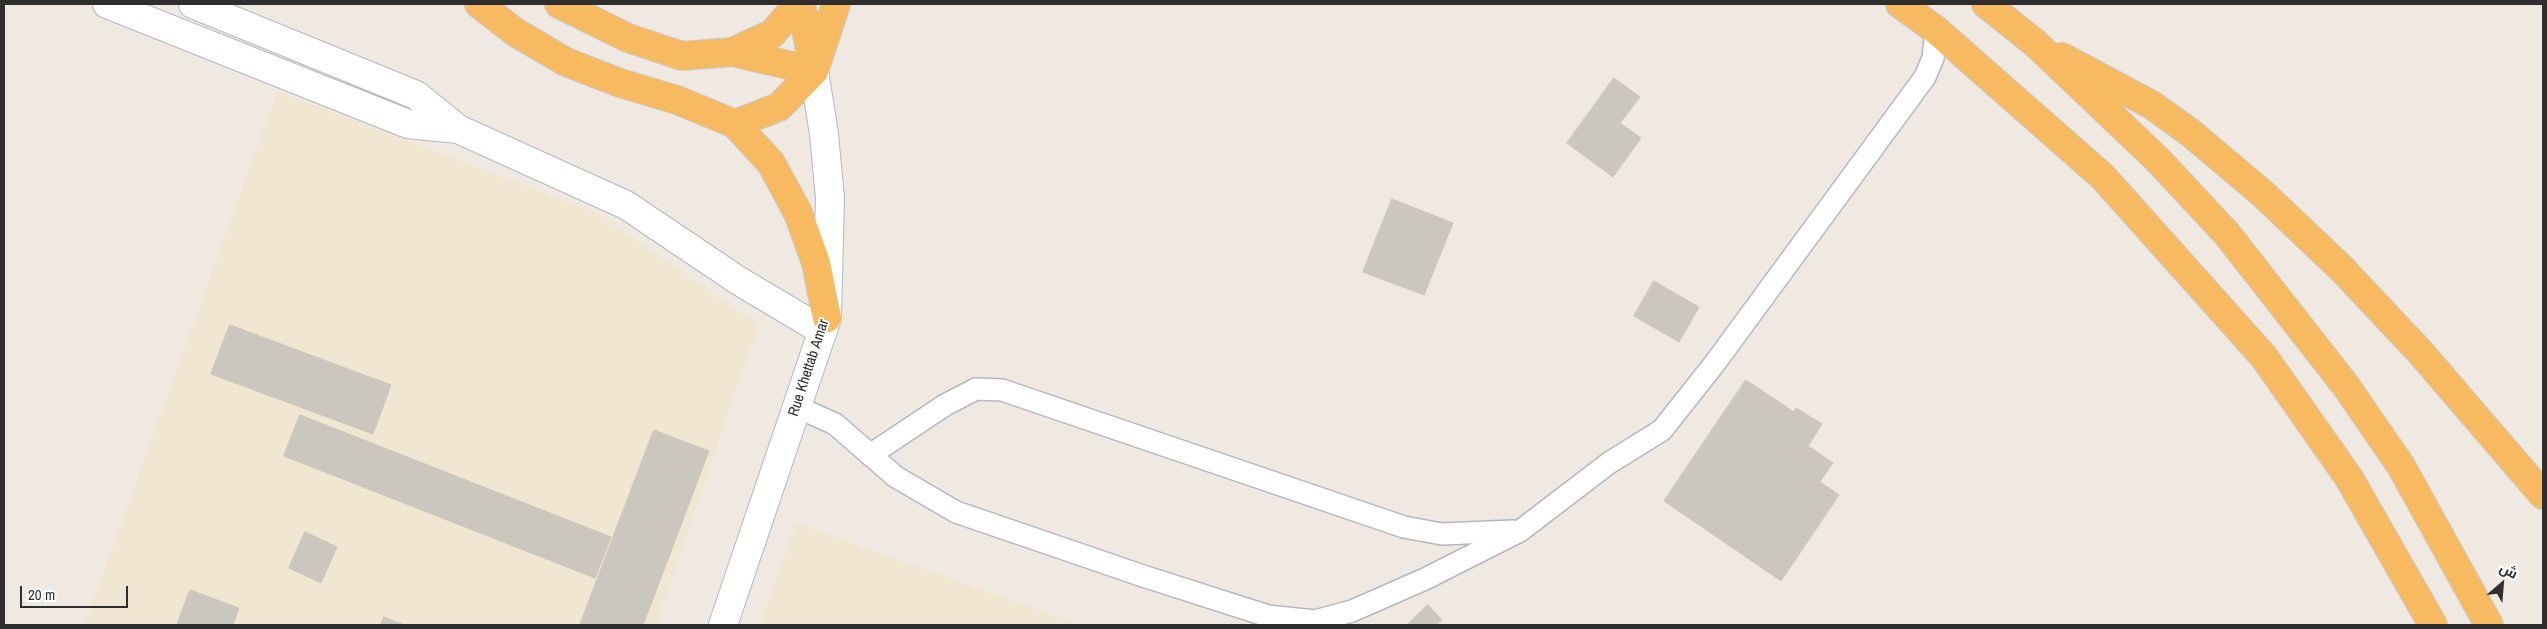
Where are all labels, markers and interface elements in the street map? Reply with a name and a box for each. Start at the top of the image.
street label: Rue Khettab Amar [785,317,833,419]
north arrow [2477,559,2527,609]
text: ش [2497,559,2521,583]
scale bar [22,576,130,608]
text: 20 m [28,584,55,605]

